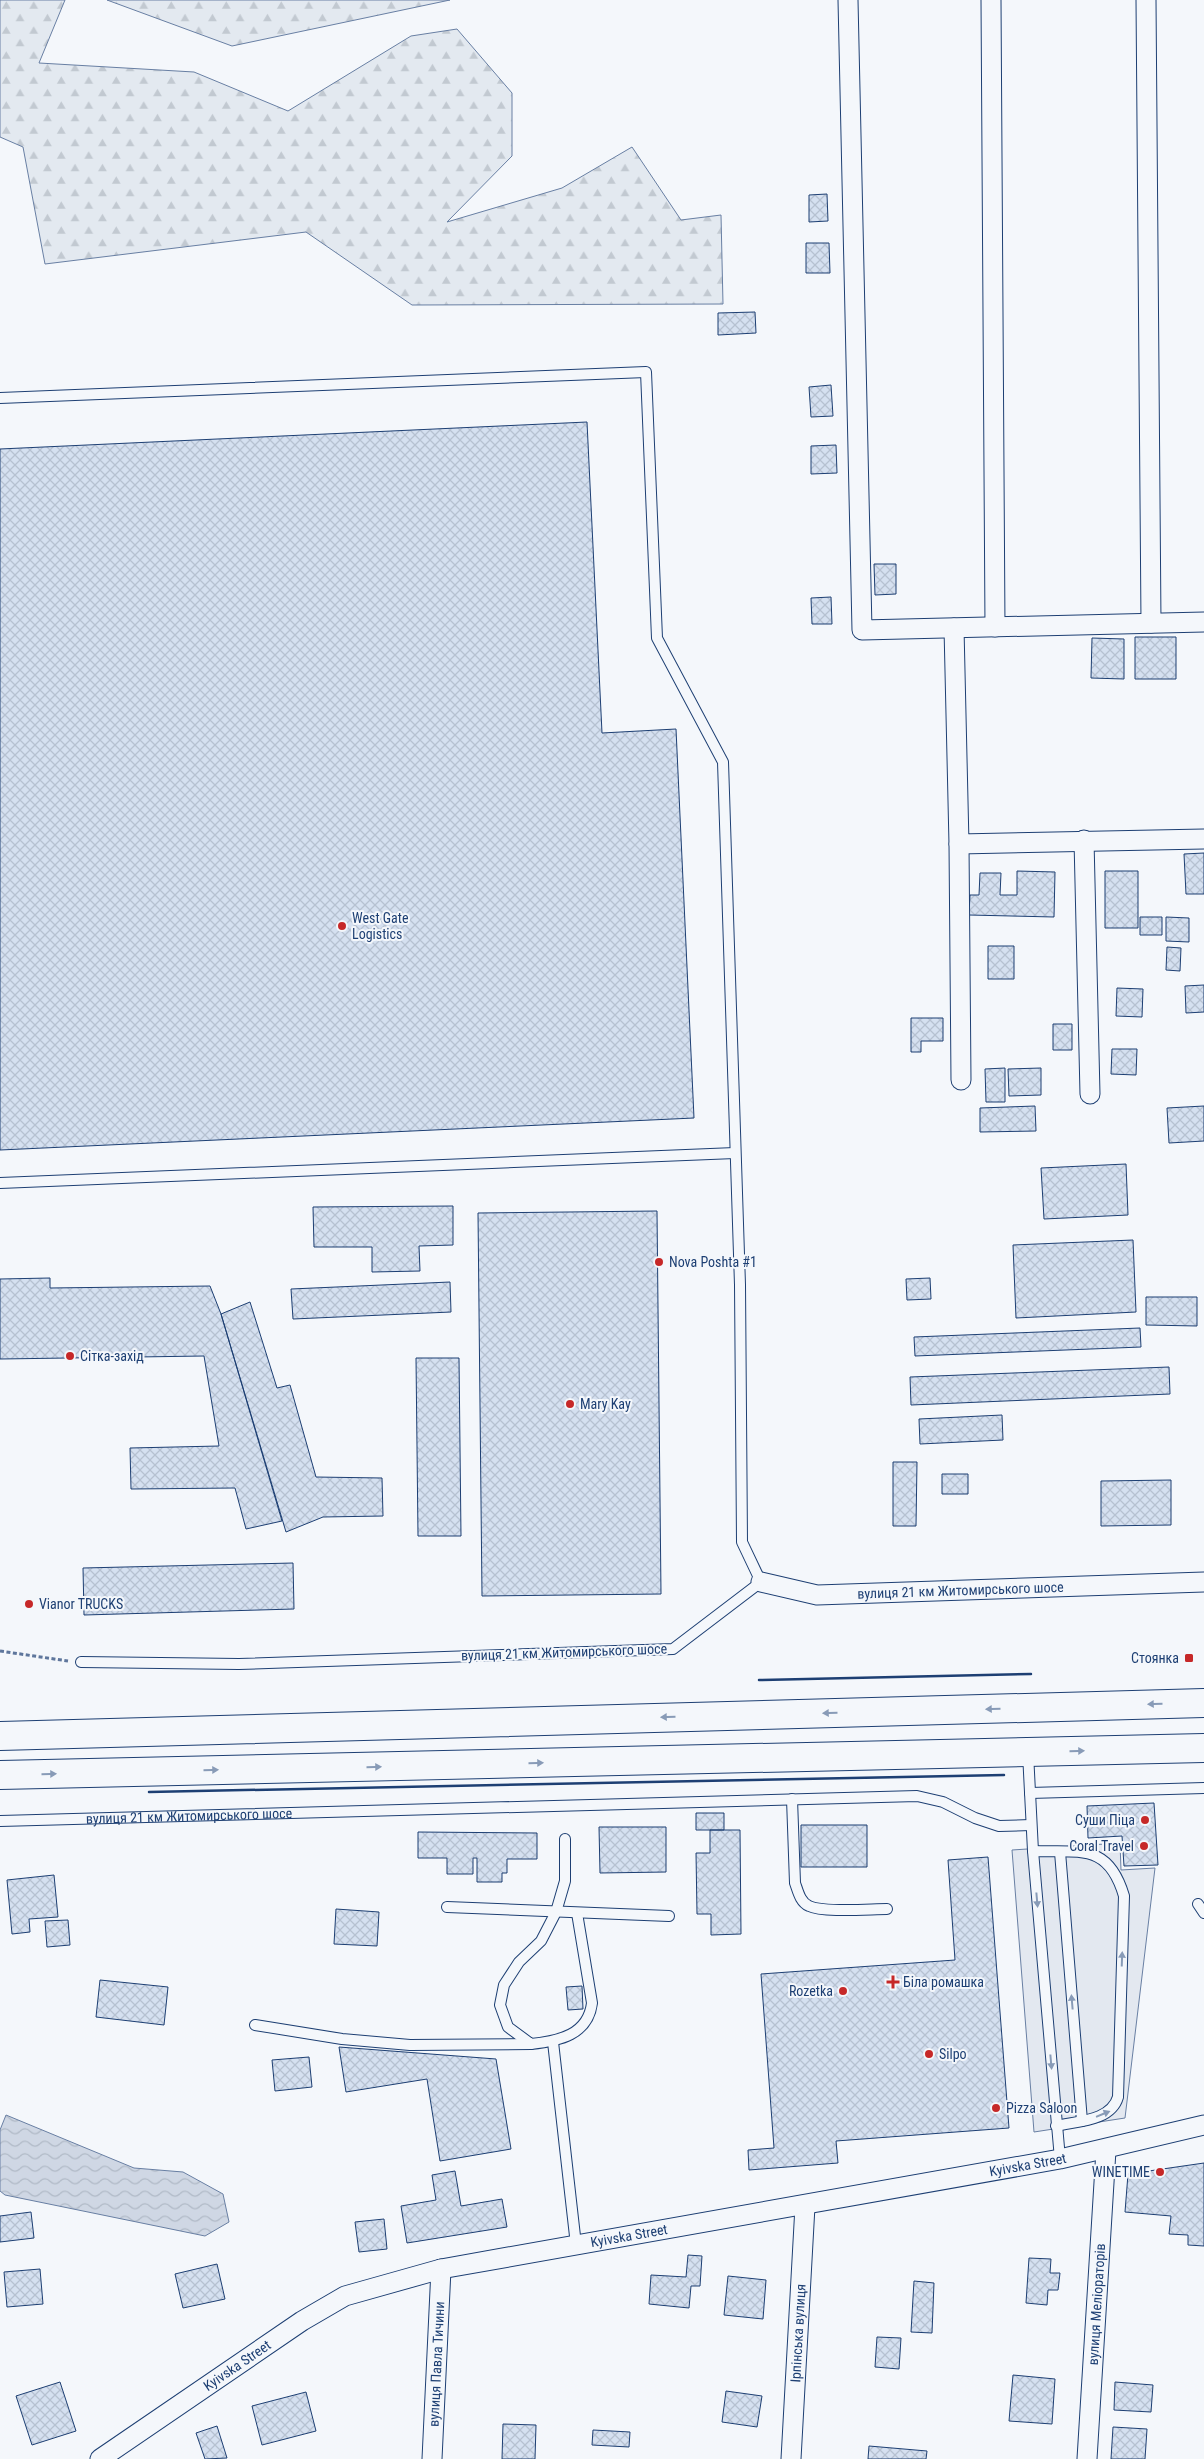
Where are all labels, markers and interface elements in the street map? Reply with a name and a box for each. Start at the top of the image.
place label: West Gate Logistics [352,910,409,942]
marker: West Gate Logistics [336,920,348,932]
place label: Nova Poshta #1 [669,1254,757,1270]
marker: Nova Poshta #1 [653,1256,665,1268]
place label: Сітка-захід [80,1348,144,1364]
marker: Сітка-захід [64,1350,76,1362]
place label: Mary Kay [580,1396,631,1412]
marker: Mary Kay [564,1398,576,1410]
street label: вулиця 21 км Житомирського шосе [857,1579,1064,1602]
place label: Vianor TRUCKS [39,1596,123,1612]
marker: Vianor TRUCKS [23,1598,35,1610]
street label: вулиця 21 км Житомирського шосе [461,1640,668,1664]
place label: Стоянка [1131,1650,1179,1666]
marker: Стоянка [1183,1652,1195,1664]
one-way arrow [1147,1700,1163,1708]
one-way arrow [985,1705,1001,1713]
one-way arrow [822,1709,838,1717]
one-way arrow [660,1713,676,1721]
one-way arrow [1069,1747,1085,1755]
one-way arrow [528,1759,544,1767]
one-way arrow [366,1763,382,1771]
one-way arrow [203,1766,219,1774]
one-way arrow [41,1770,57,1778]
street label: вулиця 21 км Житомирського шосе [86,1805,293,1827]
place label: Суши Піца [1075,1812,1135,1828]
marker: Суши Піца [1139,1814,1151,1826]
place label: Coral Travel [1069,1838,1134,1854]
marker: Coral Travel [1138,1840,1150,1852]
one-way arrow [1033,1892,1041,1908]
one-way arrow [1118,1951,1126,1967]
place label: Біла ромашка [903,1974,984,1990]
marker: Біла ромашка [887,1976,899,1988]
place label: Rozetka [789,1983,833,1999]
marker: Rozetka [837,1985,849,1997]
one-way arrow [1068,1994,1076,2010]
place label: Silpo [939,2046,967,2062]
marker: Silpo [923,2048,935,2060]
one-way arrow [1047,2054,1055,2070]
place label: Pizza Saloon [1006,2100,1077,2116]
marker: Pizza Saloon [990,2102,1002,2114]
one-way arrow [1096,2110,1111,2118]
street label: Kyivska Street [988,2150,1068,2179]
place label: WINETIME [1092,2164,1150,2180]
marker: WINETIME [1154,2166,1166,2178]
street label: Kyivska Street [589,2221,669,2250]
street label: вулиця Меліораторів [1085,2243,1108,2366]
street label: Ірпінська вулиця [787,2283,809,2383]
street label: вулиця Павла Тичини [426,2301,447,2427]
street label: Kyivska Street [200,2337,274,2394]

